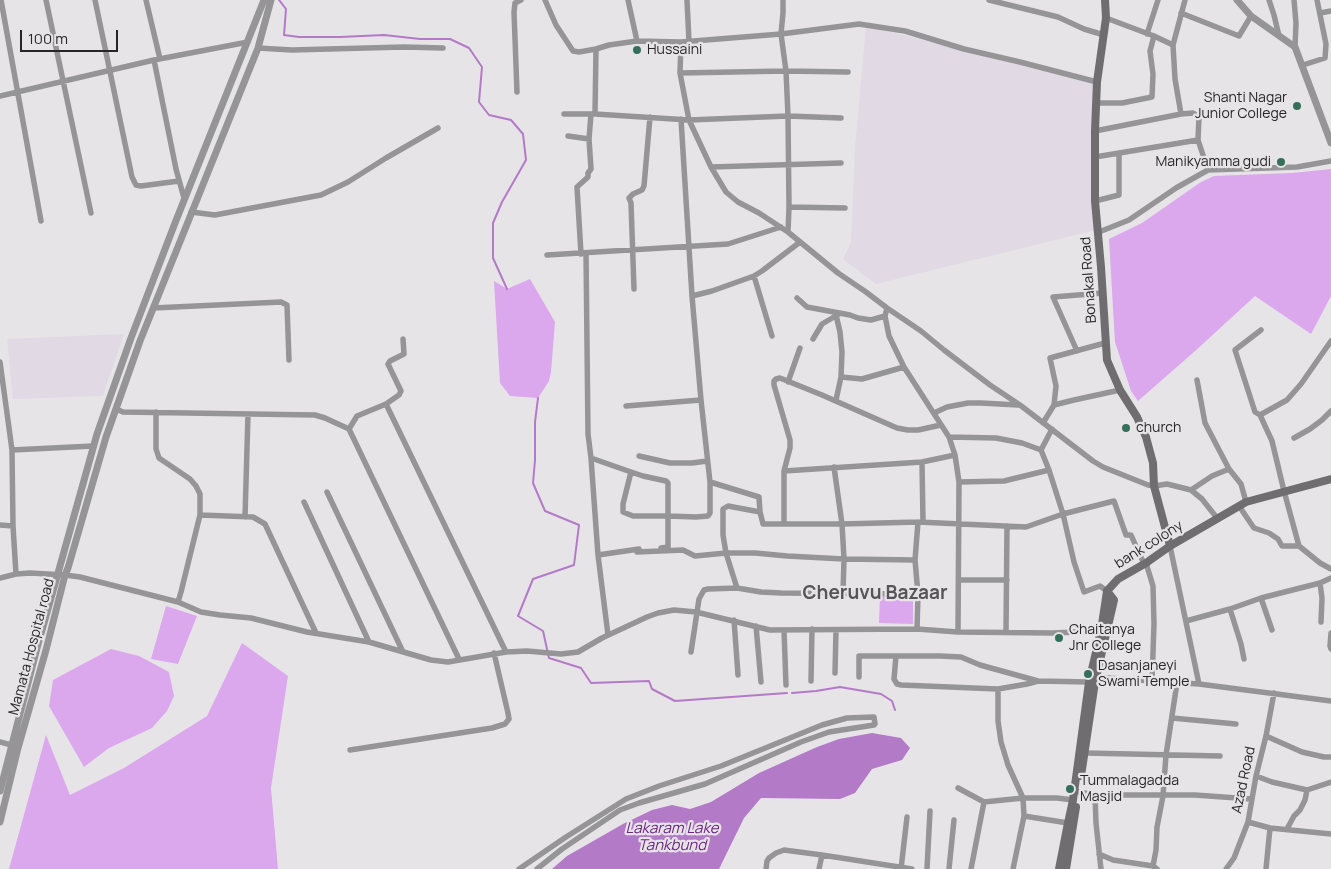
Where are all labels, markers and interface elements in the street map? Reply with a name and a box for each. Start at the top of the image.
scale bar [22,20,120,52]
text: 100 m [28,28,68,49]
place label: Hussaini [647,42,702,58]
marker: Hussaini [631,44,643,56]
place label: Shanti Nagar Junior College [1195,90,1287,122]
marker: Shanti Nagar Junior College [1291,100,1303,112]
place label: Manikyamma gudi [1156,154,1271,170]
marker: Manikyamma gudi [1275,156,1287,168]
street label: Bonakal Road [1078,236,1100,324]
place label: church [1136,420,1181,436]
marker: church [1120,422,1132,434]
street label: bank colony [1112,517,1186,573]
street label: Mamata Hospital road [6,577,58,717]
district label: Cheruvu Bazaar [803,583,947,605]
place label: Chaitanya Jnr College [1069,622,1141,654]
marker: Chaitanya Jnr College [1053,632,1065,644]
place label: Dasanjaneyi Swami Temple [1098,658,1189,690]
marker: Dasanjaneyi Swami Temple [1082,668,1094,680]
street label: Azad Road [1229,745,1259,815]
place label: Tummalagadda Masjid [1080,773,1179,806]
marker: Tummalagadda Masjid [1064,783,1076,795]
water label: Lakaram Lake Tankbund [626,820,718,855]

